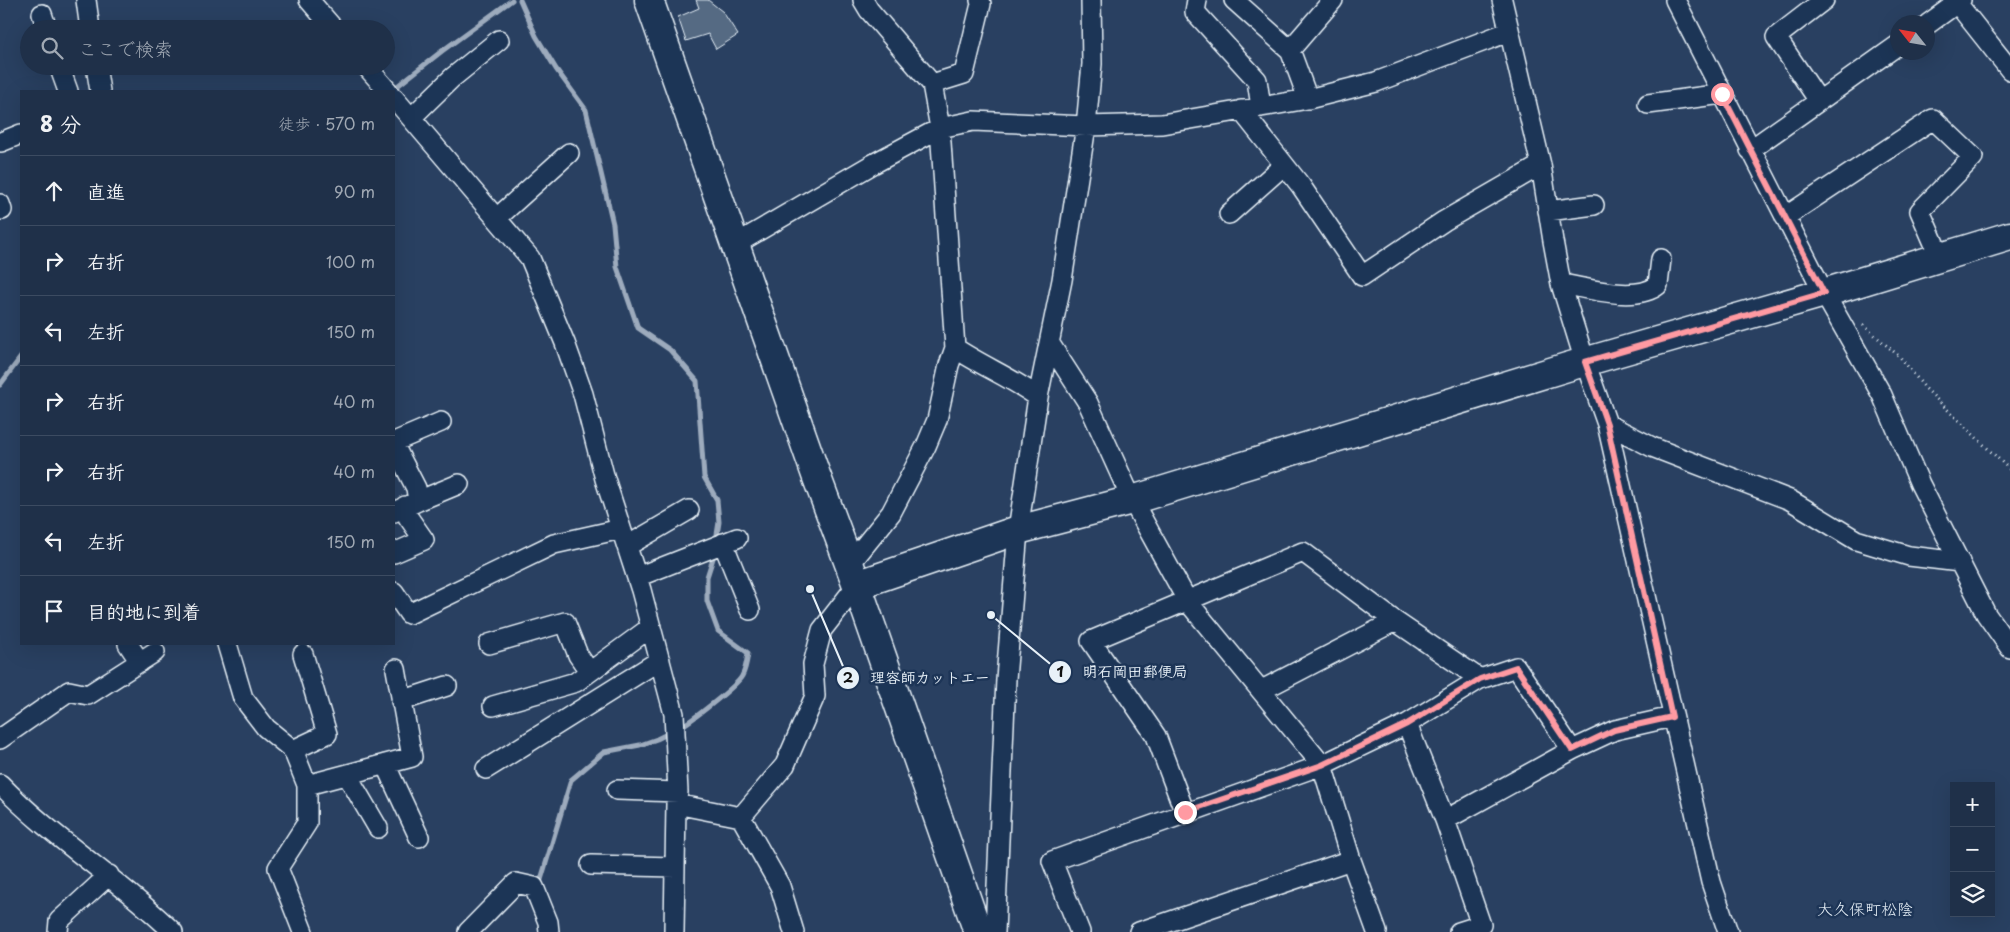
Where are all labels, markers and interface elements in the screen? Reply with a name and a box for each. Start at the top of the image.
north arrow [1890,15,1935,60]
search box [20,20,395,75]
icon: search [38,34,66,62]
text: ここで検索 [78,34,173,62]
route start [1711,83,1734,106]
text: 8 分 [40,107,81,139]
text: 徒歩 · 570 m [279,111,375,135]
icon: ahead [40,177,68,205]
text: 直進 [87,177,125,205]
text: 90 m [334,179,375,203]
icon: right [40,247,68,275]
text: 右折 [87,247,125,275]
text: 100 m [326,249,375,273]
icon: left [40,317,68,345]
text: 左折 [87,317,125,345]
text: 150 m [327,319,375,343]
icon: right [40,387,68,415]
text: 右折 [87,387,125,415]
text: 40 m [333,389,375,413]
icon: right [40,457,68,485]
text: 右折 [87,457,125,485]
text: 40 m [333,459,375,483]
icon: left [40,527,68,555]
text: 左折 [87,527,125,555]
text: 150 m [327,529,375,553]
icon: arrive [40,597,68,625]
text: 目的地に到着 [87,597,201,625]
callout: 明石岡田郵便局 [1047,657,1197,687]
text: 1 [1056,659,1064,682]
text: 明石岡田郵便局 [1082,659,1188,682]
callout: 理容師カットエー [835,663,1000,693]
text: 2 [843,665,854,688]
text: 理容師カットエー [870,665,990,688]
map controls [1950,782,1995,917]
button: + [1950,782,1995,827]
route end [1174,801,1197,824]
button: − [1950,827,1995,872]
button: layers [1950,872,1995,917]
district label: 大久保町松陰 [1817,896,1913,920]

